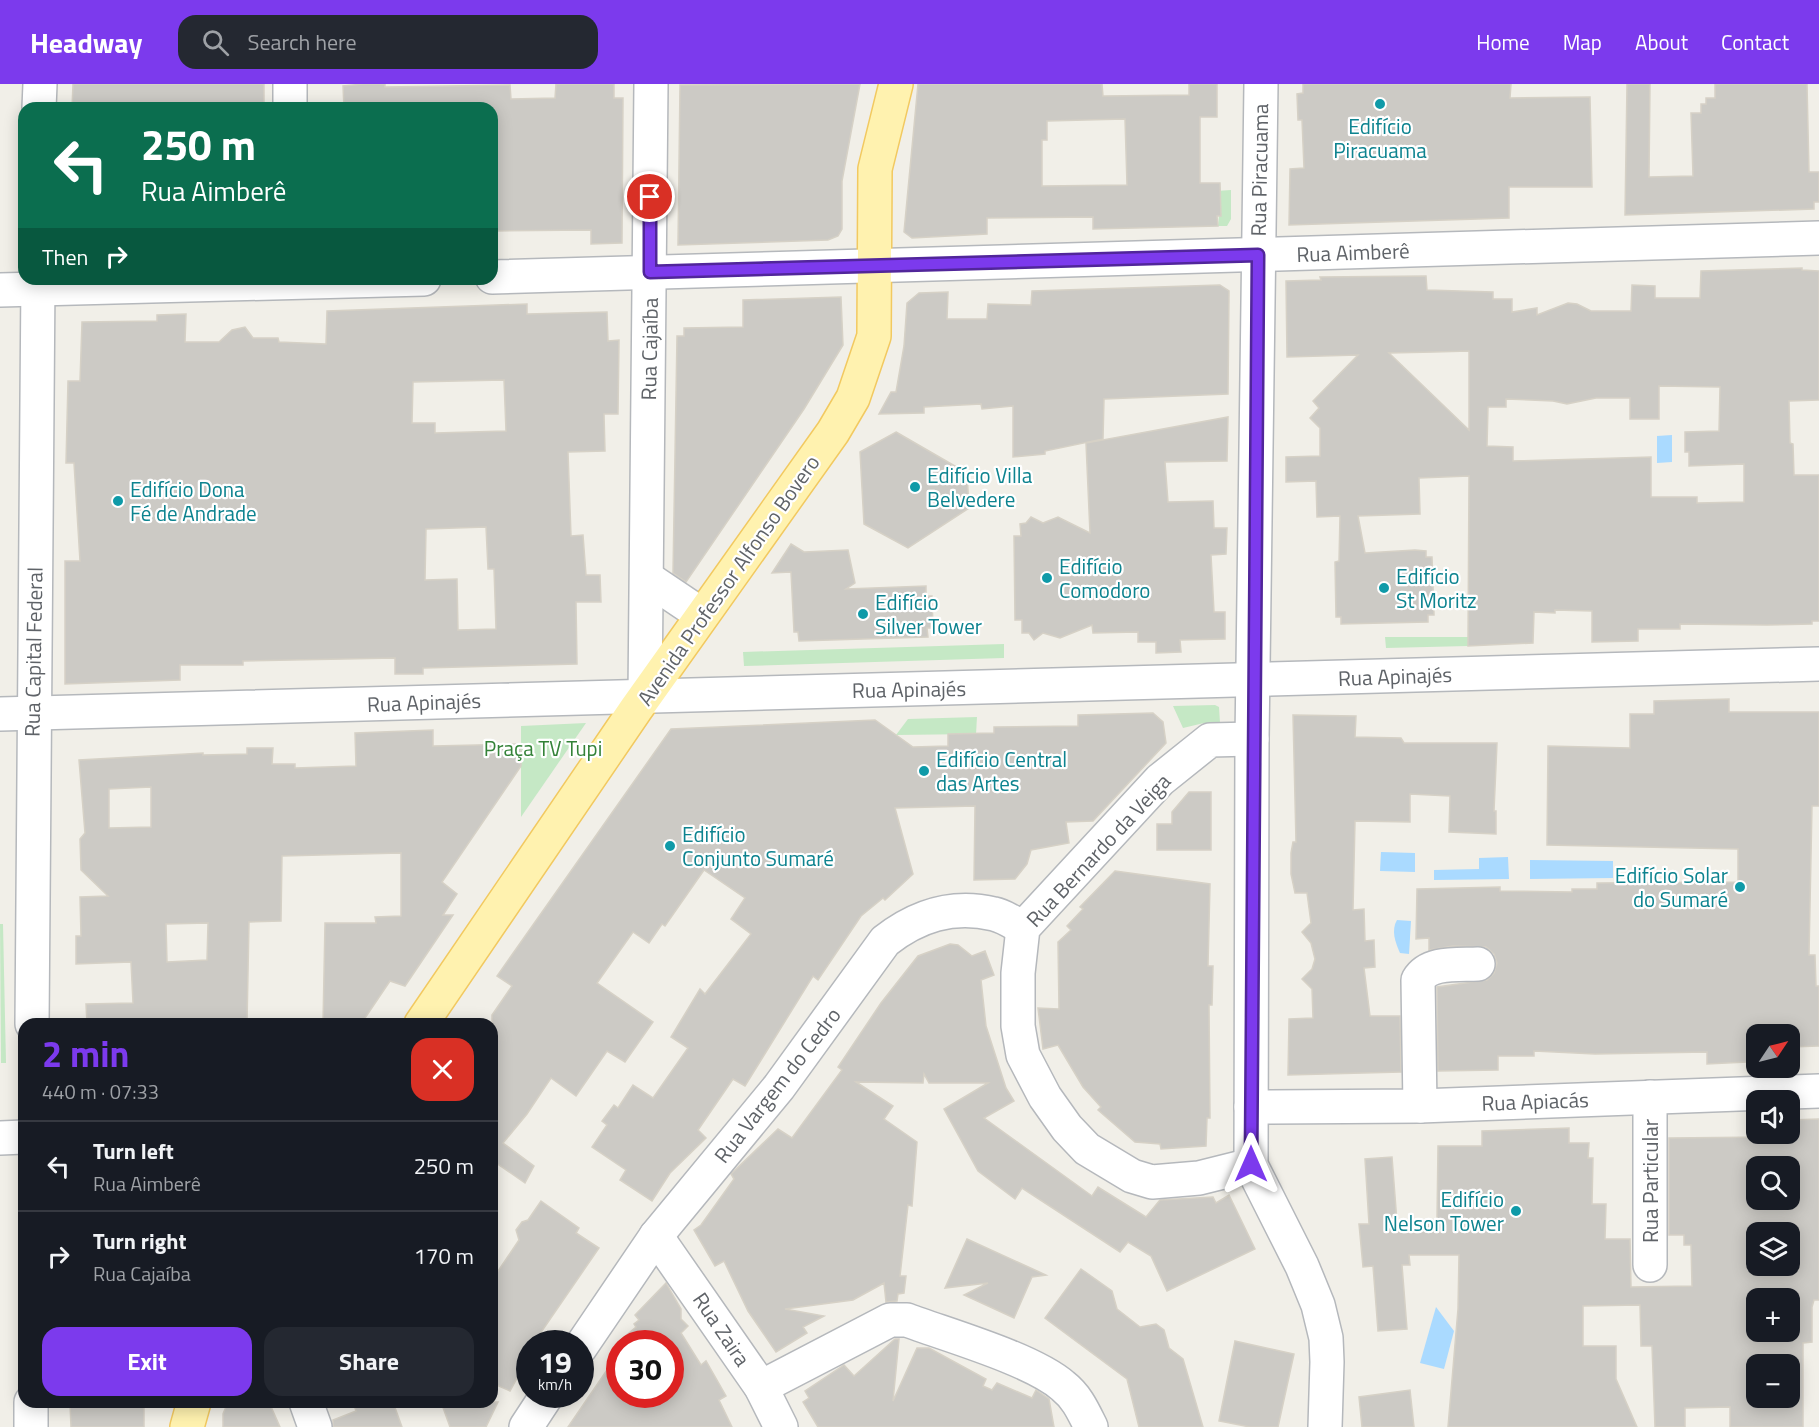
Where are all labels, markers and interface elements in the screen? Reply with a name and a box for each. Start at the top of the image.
search box [178,15,598,69]
text: Headway [30,21,142,64]
text: Search here [247,25,357,59]
icon: search [199,26,232,59]
text: Home [1476,26,1530,58]
text: Map [1563,26,1602,58]
text: About [1635,26,1688,58]
text: Contact [1721,26,1789,58]
marker: Edifício Piracuama [1373,97,1387,111]
street label: Rua Piracuama [1242,103,1276,237]
place label: Edifício Piracuama [1333,110,1427,166]
text: 250 m [141,112,256,176]
icon: left [42,126,120,204]
text: Rua Aimberê [141,170,286,211]
pin [624,171,675,222]
icon: arrive [633,180,666,213]
street label: Rua Aimberê [1296,234,1410,270]
text: Then [42,240,88,274]
icon: right [100,240,133,273]
street label: Rua Cajaíba [632,297,666,401]
street label: Avenida Professor Alfonso Bovero [629,448,827,712]
place label: Edifício Villa Belvedere [927,459,1033,515]
place label: Edifício Dona Fé de Andrade [130,473,257,529]
marker: Edifício Villa Belvedere [908,480,922,494]
marker: Edifício Dona Fé de Andrade [111,494,125,508]
place label: Edifício Comodoro [1059,550,1150,606]
place label: Edifício St Moritz [1396,560,1477,616]
street label: Rua Capital Federal [16,567,50,737]
marker: Edifício Comodoro [1040,571,1054,585]
marker: Edifício St Moritz [1377,581,1391,595]
place label: Edifício Silver Tower [875,586,982,642]
marker: Edifício Silver Tower [856,607,870,621]
street label: Rua Apinajés [1337,658,1453,694]
street label: Rua Apinajés [852,672,966,706]
street label: Rua Apinajés [366,684,482,720]
park label: Praça TV Tupi [484,732,602,764]
place label: Edifício Central das Artes [936,743,1067,799]
marker: Edifício Central das Artes [917,764,931,778]
street label: Rua Bernardo da Veiga [1018,766,1178,934]
place label: Edifício Conjunto Sumaré [682,818,834,874]
marker: Edifício Conjunto Sumaré [663,839,677,853]
place label: Edifício Solar do Sumaré [1615,859,1728,915]
marker: Edifício Solar do Sumaré [1733,880,1747,894]
street label: Rua Vargem do Cedro [706,1000,848,1170]
north arrow [1746,1024,1800,1078]
map controls [1746,1024,1800,1408]
text: 2 min [42,1026,129,1081]
button: close [411,1038,474,1101]
text: 440 m · 07:33 [42,1076,159,1107]
street label: Rua Apiacás [1481,1083,1589,1119]
button: sound [1746,1090,1800,1144]
street label: Rua Particular [1634,1119,1666,1243]
position arrow [1219,1132,1283,1196]
text: Turn left [93,1134,174,1168]
text: 250 m [414,1149,474,1183]
icon: left [42,1150,75,1183]
button: search [1746,1156,1800,1210]
text: Rua Aimberê [93,1168,201,1199]
place label: Edifício Nelson Tower [1384,1183,1504,1239]
marker: Edifício Nelson Tower [1509,1204,1523,1218]
button: layers [1746,1222,1800,1276]
text: Turn right [93,1224,187,1258]
text: 170 m [414,1239,474,1273]
icon: right [42,1240,75,1273]
text: Rua Cajaíba [93,1258,191,1289]
street label: Rua Zaira [685,1286,759,1373]
button: + [1746,1288,1800,1342]
button: Exit [42,1327,252,1396]
button: Share [264,1327,474,1396]
speed limit sign: 30 [606,1330,684,1408]
text: 19 [538,1339,572,1385]
button: − [1746,1354,1800,1408]
text: km/h [538,1373,572,1396]

